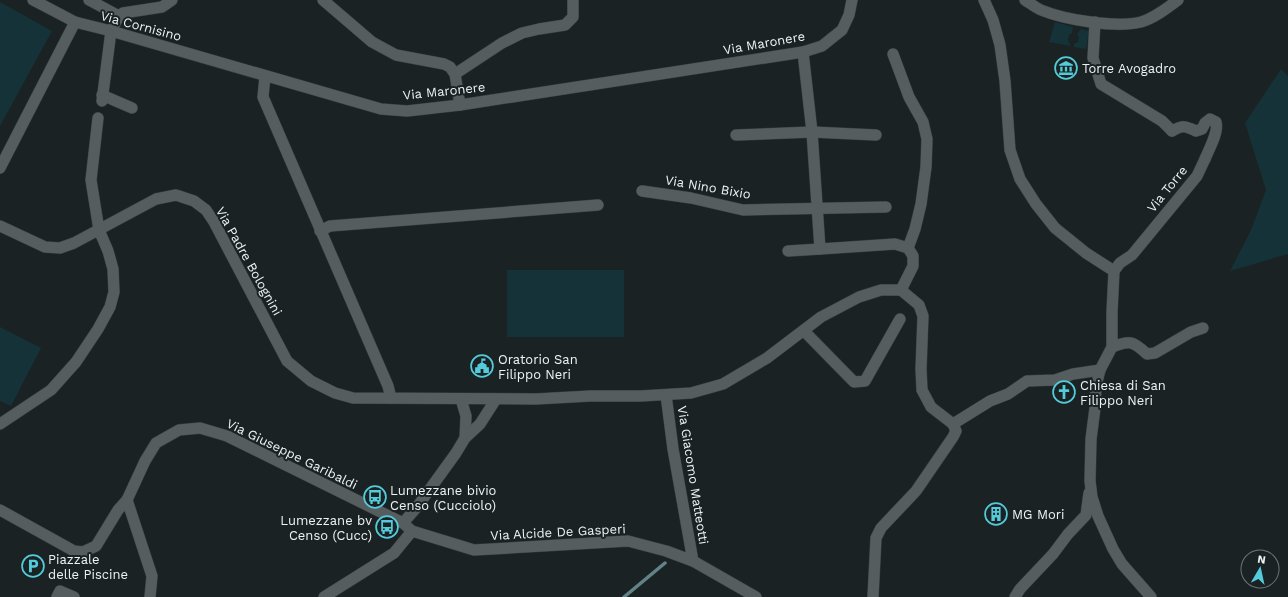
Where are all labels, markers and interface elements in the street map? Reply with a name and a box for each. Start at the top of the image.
street label: Via Cornisino [99,8,183,44]
street label: Via Maronere [722,28,806,58]
museum icon: Torre Avogadro [1053,55,1079,81]
place label: Torre Avogadro [1082,61,1176,76]
street label: Via Maronere [402,79,486,103]
street label: Via Torre [1144,163,1190,215]
street label: Via Nino Bixio [664,172,752,202]
street label: Via Padre Bolognini [213,204,285,318]
place label: Oratorio San Filippo Neri [498,352,578,382]
public building icon: Oratorio San Filippo Neri [469,353,495,379]
place label: Chiesa di San Filippo Neri [1080,378,1166,408]
church icon: Chiesa di San Filippo Neri [1051,379,1077,405]
street label: Via Giacomo Matteotti [675,405,711,545]
street label: Via Giuseppe Garibaldi [224,416,360,492]
place label: Lumezzane bivio Censo (Cucciolo) [390,483,497,513]
bus stop icon: Lumezzane bivio Censo (Cucciolo) [362,484,388,510]
building icon: MG Mori [983,501,1009,527]
place label: MG Mori [1012,507,1065,522]
place label: Lumezzane bv Censo (Cucc) [280,513,372,543]
bus stop icon: Lumezzane bv Censo (Cucc) [374,514,400,540]
street label: Via Alcide De Gasperi [490,521,626,543]
north arrow [1240,549,1280,589]
place label: Piazzale delle Piscine [48,552,128,582]
parking icon: Piazzale delle Piscine [20,553,46,579]
text: N [1256,553,1267,567]

